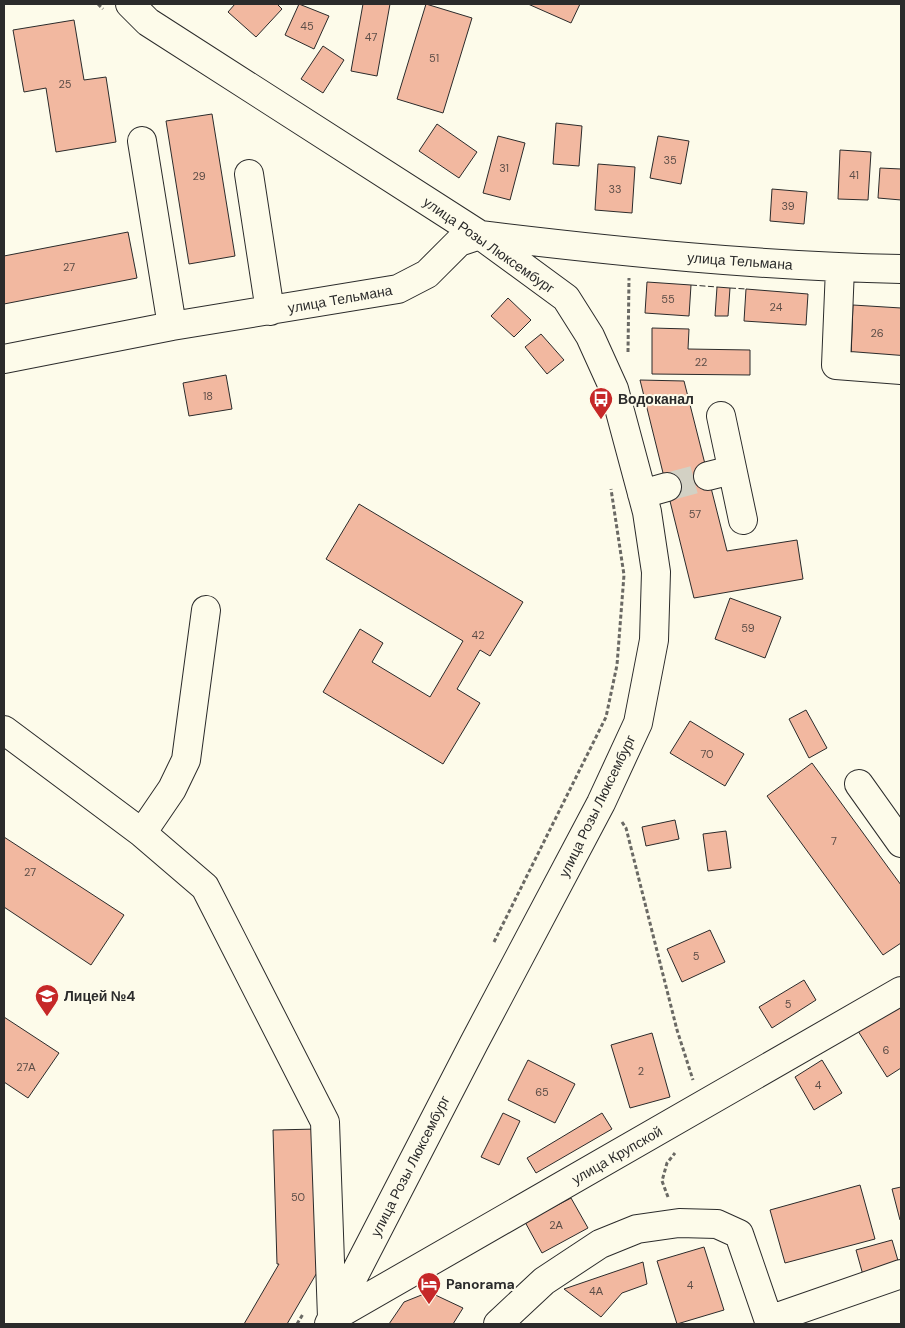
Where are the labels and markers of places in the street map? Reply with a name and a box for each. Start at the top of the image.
bus stop icon: Водоканал [588,386,614,420]
place label: Водоканал [618,390,694,408]
school or university icon: Лицей №4 [34,983,60,1017]
place label: Лицей №4 [64,987,135,1005]
hotel icon: Panorama [416,1271,442,1305]
place label: Panorama [446,1275,515,1293]

